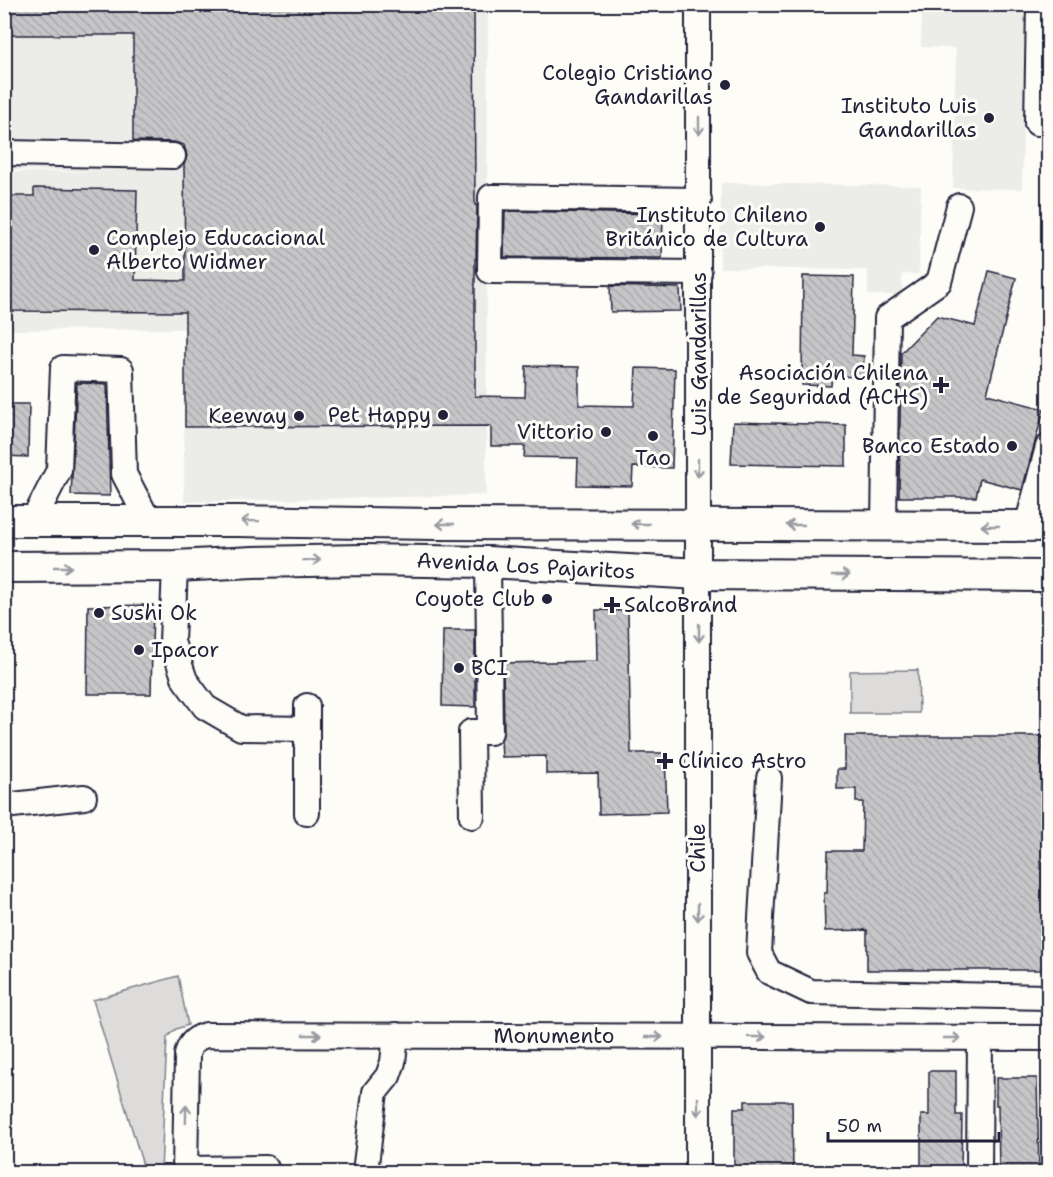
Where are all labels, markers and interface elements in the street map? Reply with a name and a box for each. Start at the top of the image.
place label: Colegio Cristiano Gandarillas [542,59,713,111]
marker: Colegio Cristiano Gandarillas [718,78,732,92]
place label: Instituto Luis Gandarillas [841,92,977,144]
marker: Instituto Luis Gandarillas [982,111,996,125]
one-way arrow [693,115,705,135]
place label: Instituto Chileno Británico de Cultura [606,201,808,253]
marker: Instituto Chileno Británico de Cultura [813,220,827,234]
place label: Complejo Educacional Alberto Widmer [106,224,326,276]
marker: Complejo Educacional Alberto Widmer [87,243,101,257]
street label: Luis Gandarillas [685,272,713,436]
place label: Asociación Chilena de Seguridad (ACHS) [717,359,928,411]
marker: Asociación Chilena de Seguridad (ACHS) [932,376,950,394]
place label: Pet Happy [328,401,431,429]
place label: Keeway [208,402,287,430]
marker: Pet Happy [436,408,450,422]
marker: Keeway [292,409,306,423]
place label: Vittorio [517,418,594,446]
marker: Vittorio [599,425,613,439]
marker: Tao [646,429,660,443]
place label: Banco Estado [862,432,1000,460]
marker: Banco Estado [1005,439,1019,453]
place label: Tao [635,444,671,472]
one-way arrow [692,457,704,477]
one-way arrow [240,515,260,527]
one-way arrow [435,518,455,530]
one-way arrow [630,518,650,530]
one-way arrow [786,519,806,531]
one-way arrow [981,520,1001,532]
street label: Avenida Los Pajaritos [416,546,636,586]
one-way arrow [301,555,321,566]
one-way arrow [52,561,72,573]
one-way arrow [831,569,851,581]
place label: Coyote Club [415,585,535,613]
place label: SalcoBrand [624,591,737,619]
marker: Coyote Club [540,592,554,606]
marker: SalcoBrand [605,598,619,612]
place label: Sushi Ok [111,599,197,627]
marker: Sushi Ok [92,606,106,620]
one-way arrow [693,622,705,642]
place label: Ipacor [151,636,219,664]
marker: Ipacor [132,643,146,657]
place label: BCI [471,654,508,682]
marker: BCI [452,661,466,675]
place label: Clínico Astro [678,747,806,775]
marker: Clínico Astro [656,752,674,770]
street label: Chile [684,823,712,873]
one-way arrow [692,901,704,921]
street label: Monumento [494,1022,614,1050]
one-way arrow [302,1029,322,1041]
one-way arrow [644,1031,664,1043]
one-way arrow [746,1031,766,1043]
one-way arrow [941,1032,961,1044]
one-way arrow [692,1096,704,1116]
one-way arrow [180,1105,192,1125]
scale bar [828,1105,999,1143]
text: 50 m [837,1114,882,1138]

